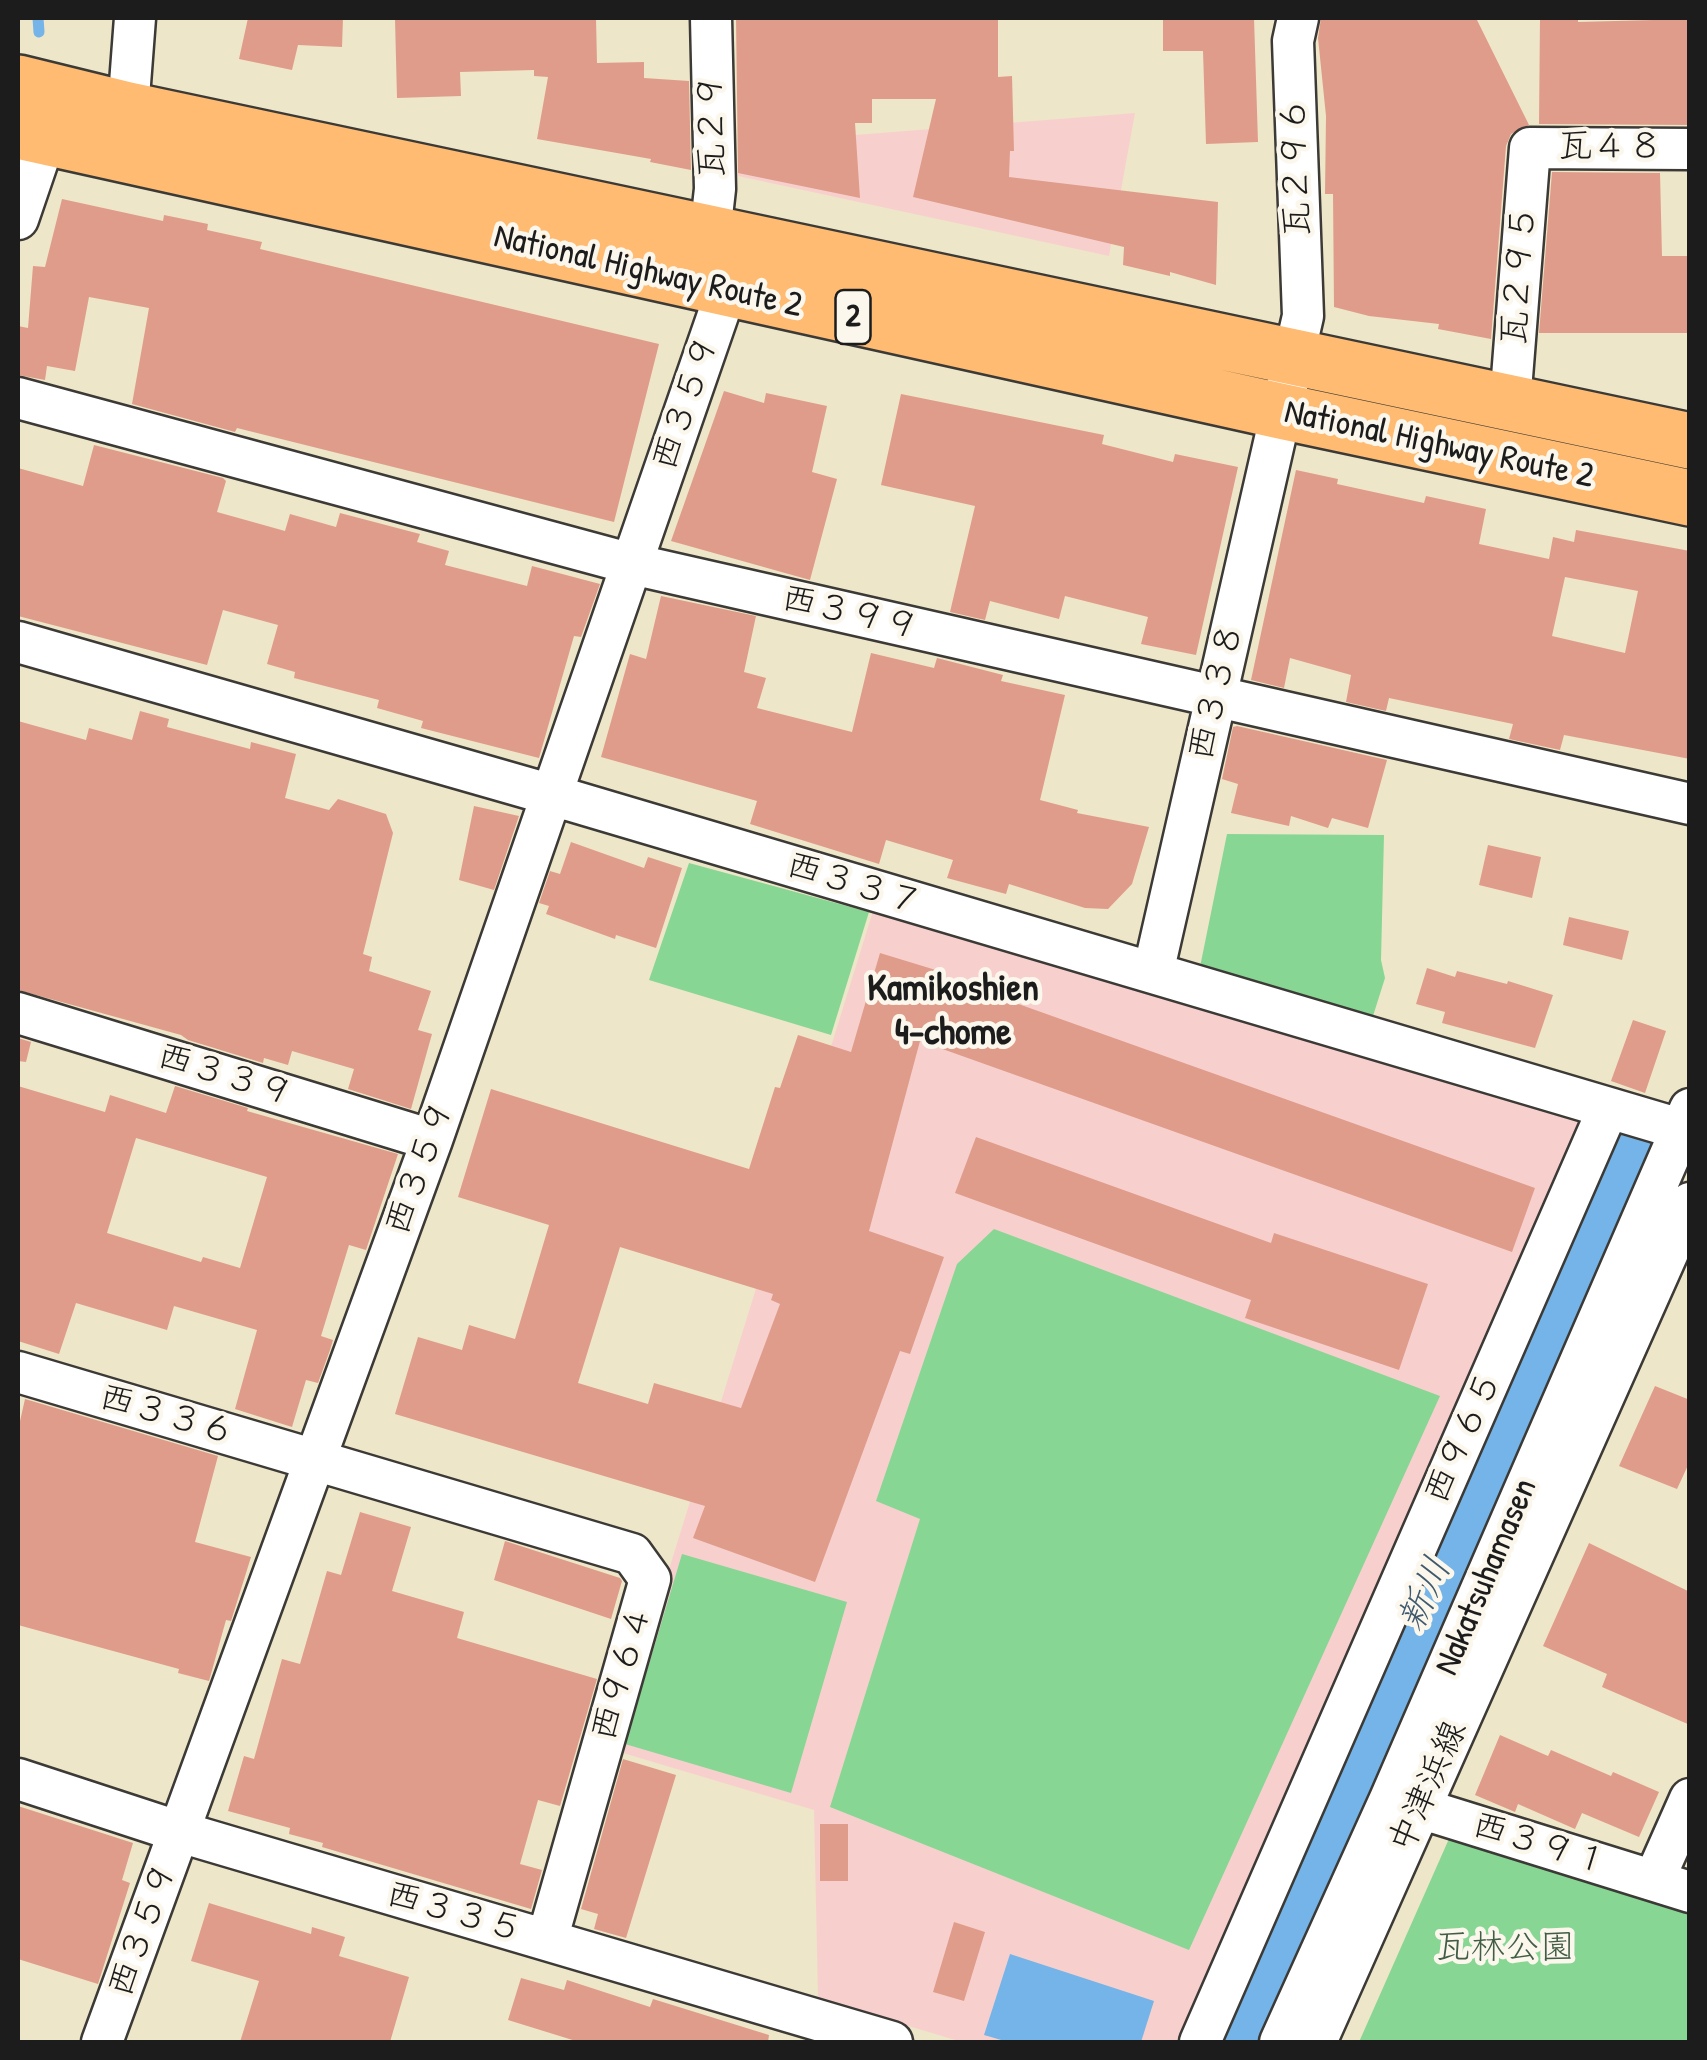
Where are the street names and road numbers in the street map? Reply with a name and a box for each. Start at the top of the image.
street label: 瓦２９ [691,73,735,179]
street label: 瓦２９６ [1274,96,1320,238]
street label: 瓦４８ [1558,127,1662,169]
street label: 瓦２９５ [1494,205,1546,347]
street label: National Highway Route 2 [490,216,806,328]
road number: 2 [836,290,870,344]
street label: 西３５９ [644,330,730,476]
street label: National Highway Route 2 [1281,392,1597,498]
street label: 西３９９ [777,578,923,650]
street label: 西３３８ [1181,619,1253,765]
street label: 西３３７ [781,844,927,926]
street label: 西３３９ [152,1035,298,1117]
street label: 西３５９ [377,1095,465,1241]
street label: 西９６５ [1416,1366,1512,1510]
street label: 西３３６ [94,1377,240,1455]
street label: Nakatsuhamasen [1427,1472,1547,1682]
street label: 西９６４ [584,1600,662,1746]
street label: 中津浜線 [1381,1715,1477,1859]
street label: 西３９１ [1467,1804,1613,1886]
street label: 西３５９ [100,1857,188,2003]
street label: 西３３５ [381,1874,527,1952]

